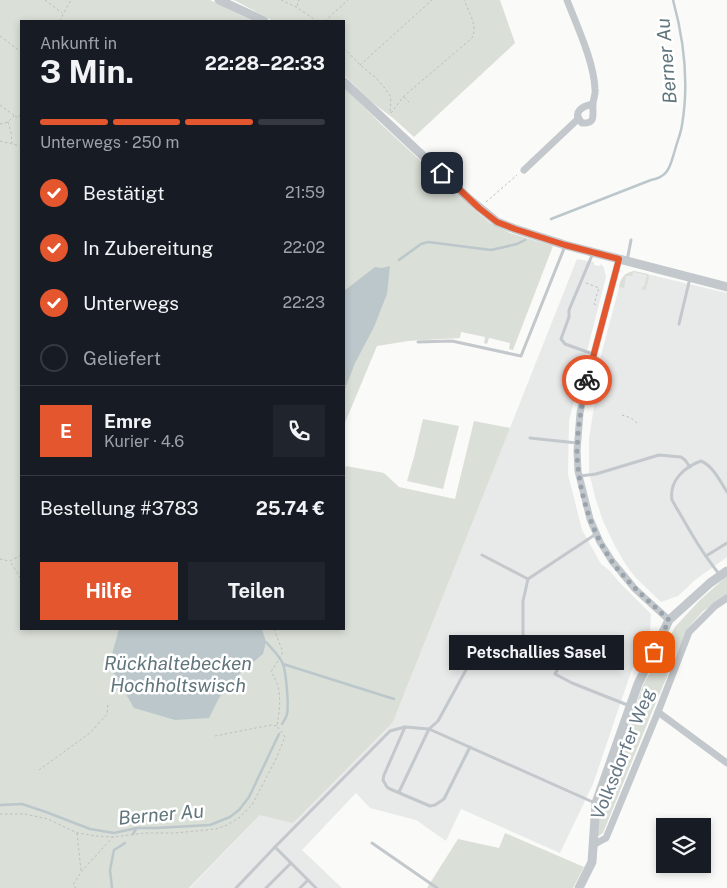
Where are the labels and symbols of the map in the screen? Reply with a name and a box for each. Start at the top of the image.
water label: Berner Au [651,17,681,105]
pin [421,152,463,194]
courier [562,355,612,405]
pin [633,631,675,673]
callout: Petschallies Sasel [449,634,624,670]
water label: Rückhaltebecken Hochholtswisch [104,652,252,696]
street label: Volksdorfer Weg [587,685,658,823]
water label: Berner Au [117,799,205,829]

